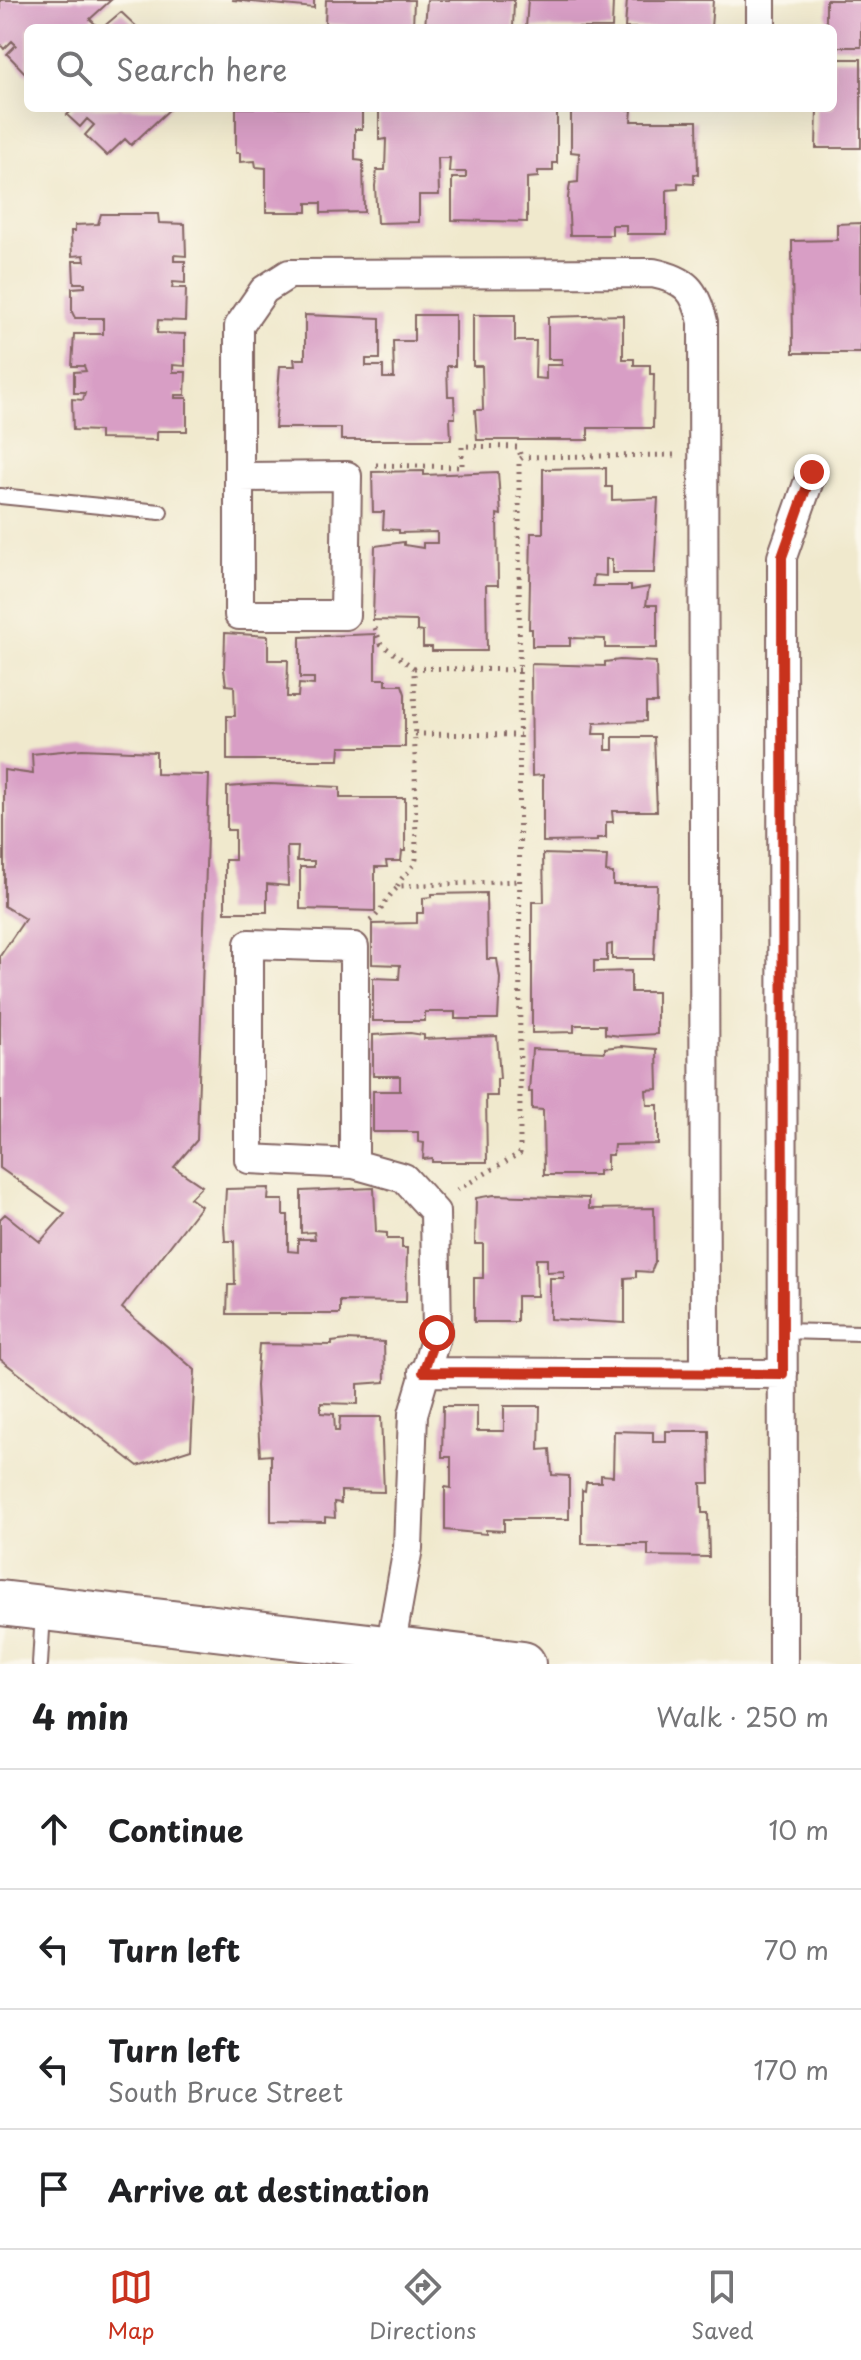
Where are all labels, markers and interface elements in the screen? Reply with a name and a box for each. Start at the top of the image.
search box [24,24,837,112]
icon: search [52,46,96,90]
text: Search here [116,46,288,91]
route end [794,454,830,490]
route start [419,1315,455,1351]
text: 4 min [32,1690,129,1742]
text: Walk · 250 m [656,1697,829,1736]
icon: ahead [32,1807,76,1851]
text: Continue [108,1807,243,1852]
text: 10 m [768,1810,829,1849]
icon: left [32,1927,76,1971]
text: Turn left [108,1927,240,1972]
text: 70 m [764,1930,829,1969]
text: Turn left [108,2027,240,2072]
icon: left [32,2047,76,2091]
text: 170 m [754,2050,829,2089]
text: South Bruce Street [108,2072,343,2111]
icon: arrive [32,2167,76,2211]
text: Arrive at destination [108,2167,430,2212]
tab: Map [107,2265,154,2346]
tab: Directions [369,2265,476,2346]
tab: Saved [691,2265,754,2346]

